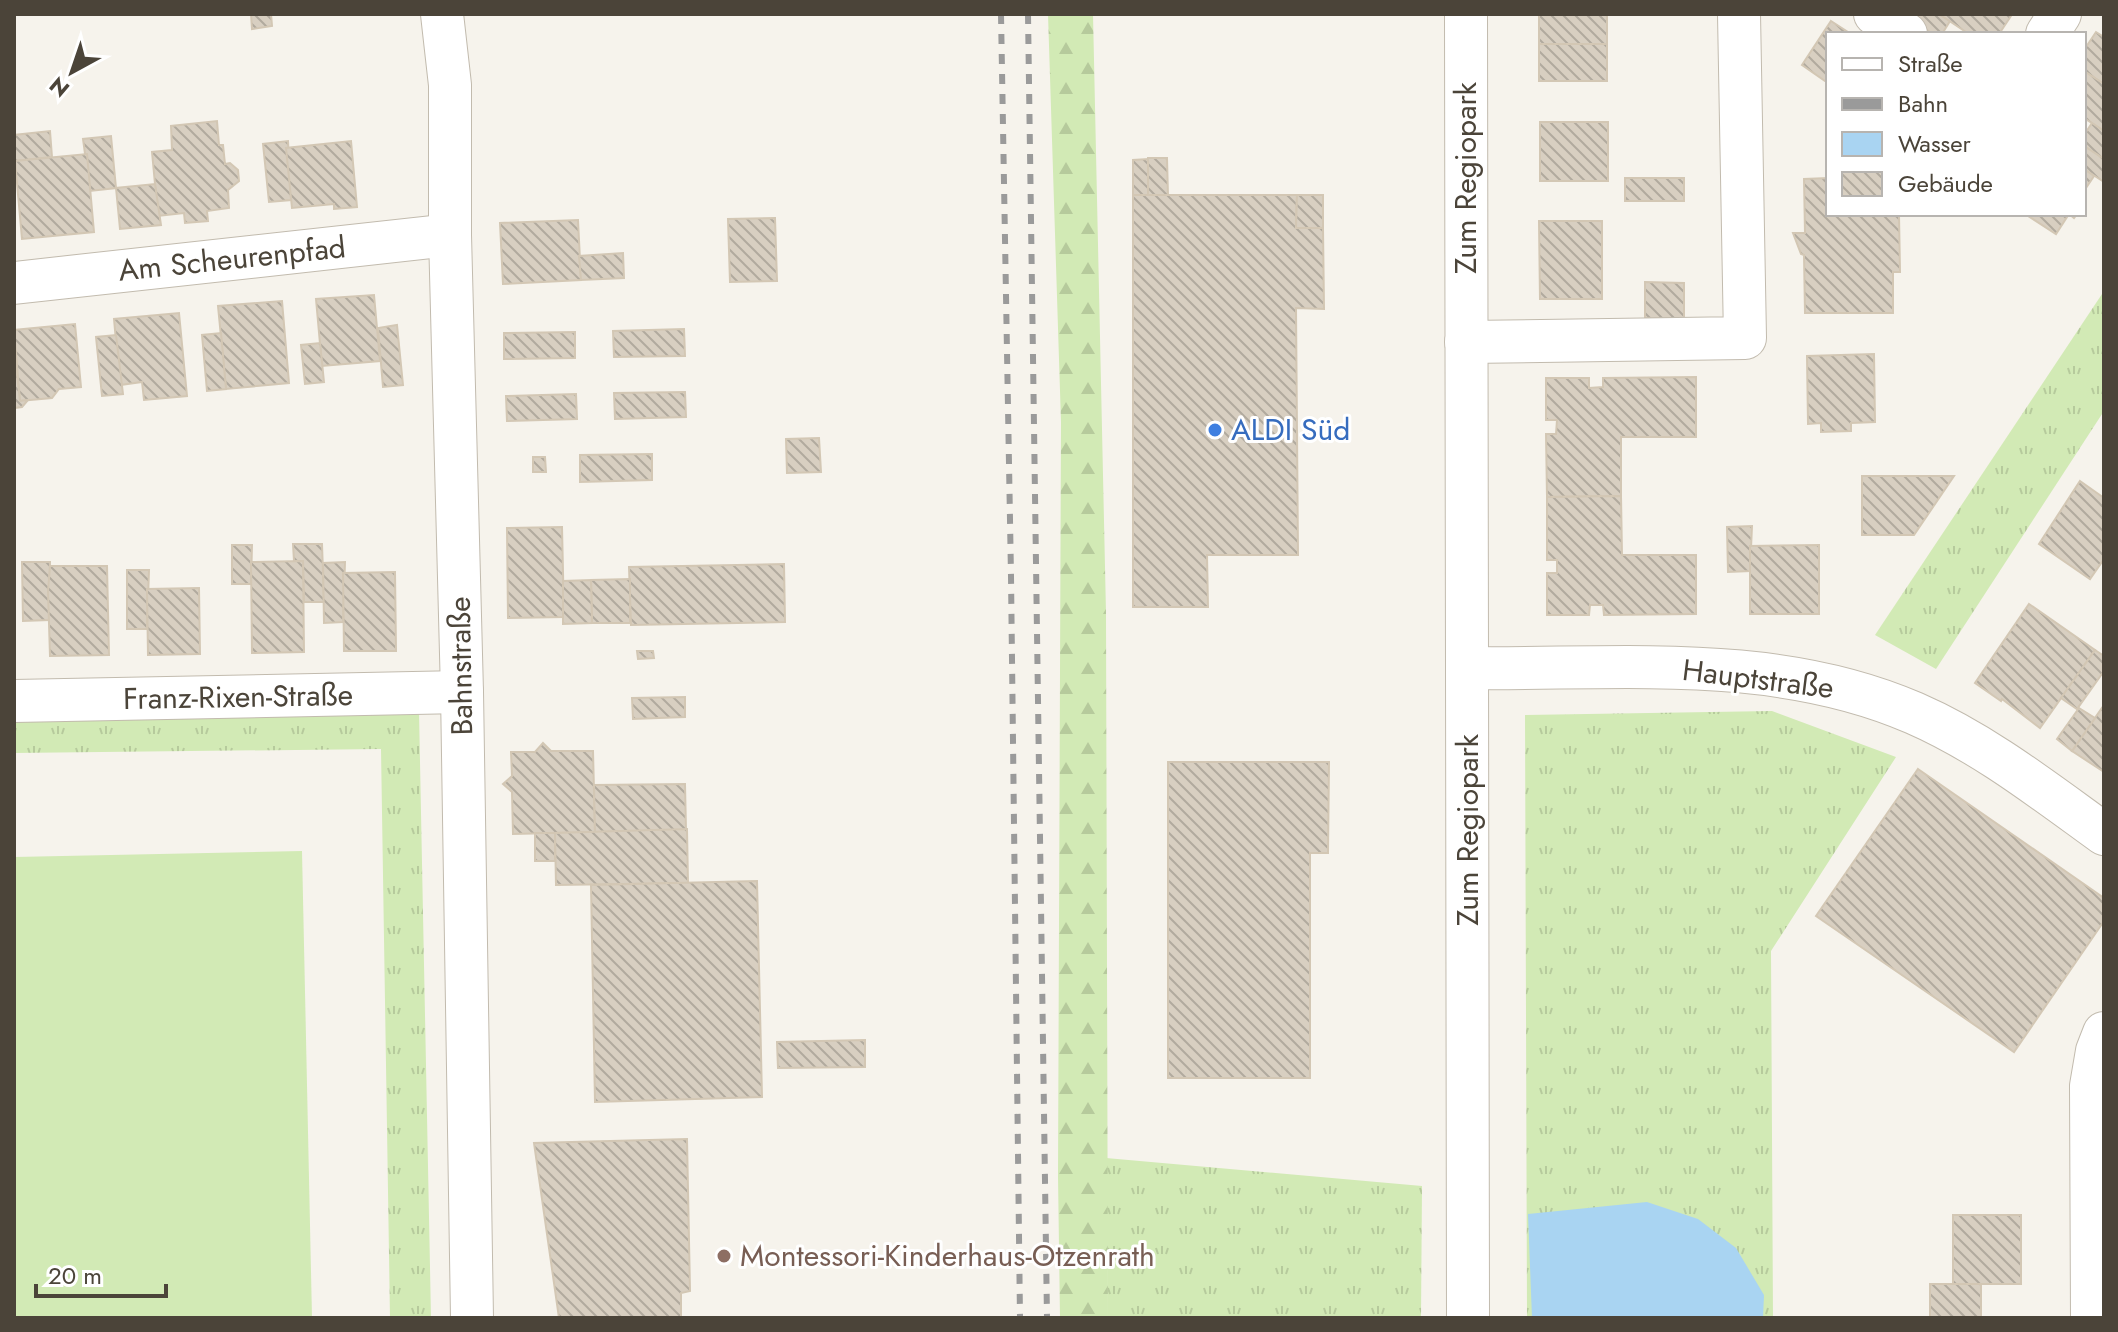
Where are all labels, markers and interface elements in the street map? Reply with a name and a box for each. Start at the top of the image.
north arrow [32,32,112,112]
legend [1826,32,2086,216]
text: Straße [1898,46,1963,81]
text: N [42,69,76,105]
street label: Zum Regiopark [1444,81,1487,274]
text: Bahn [1898,86,1948,121]
text: Wasser [1898,126,1972,161]
text: Gebäude [1898,166,1993,201]
street label: Am Scheurenpfad [116,225,348,292]
place label: ALDI Süd [1231,408,1350,451]
marker: ALDI Süd [1206,421,1224,439]
street label: Bahnstraße [438,596,483,736]
street label: Hauptstraße [1680,648,1836,709]
street label: Franz-Rixen-Straße [123,673,353,720]
street label: Zum Regiopark [1446,733,1489,926]
place label: Montessori-Kinderhaus-Otzenrath [740,1234,1155,1277]
marker: Montessori-Kinderhaus-Otzenrath [715,1247,733,1265]
scale bar [36,1248,166,1298]
text: 20 m [48,1258,102,1293]

